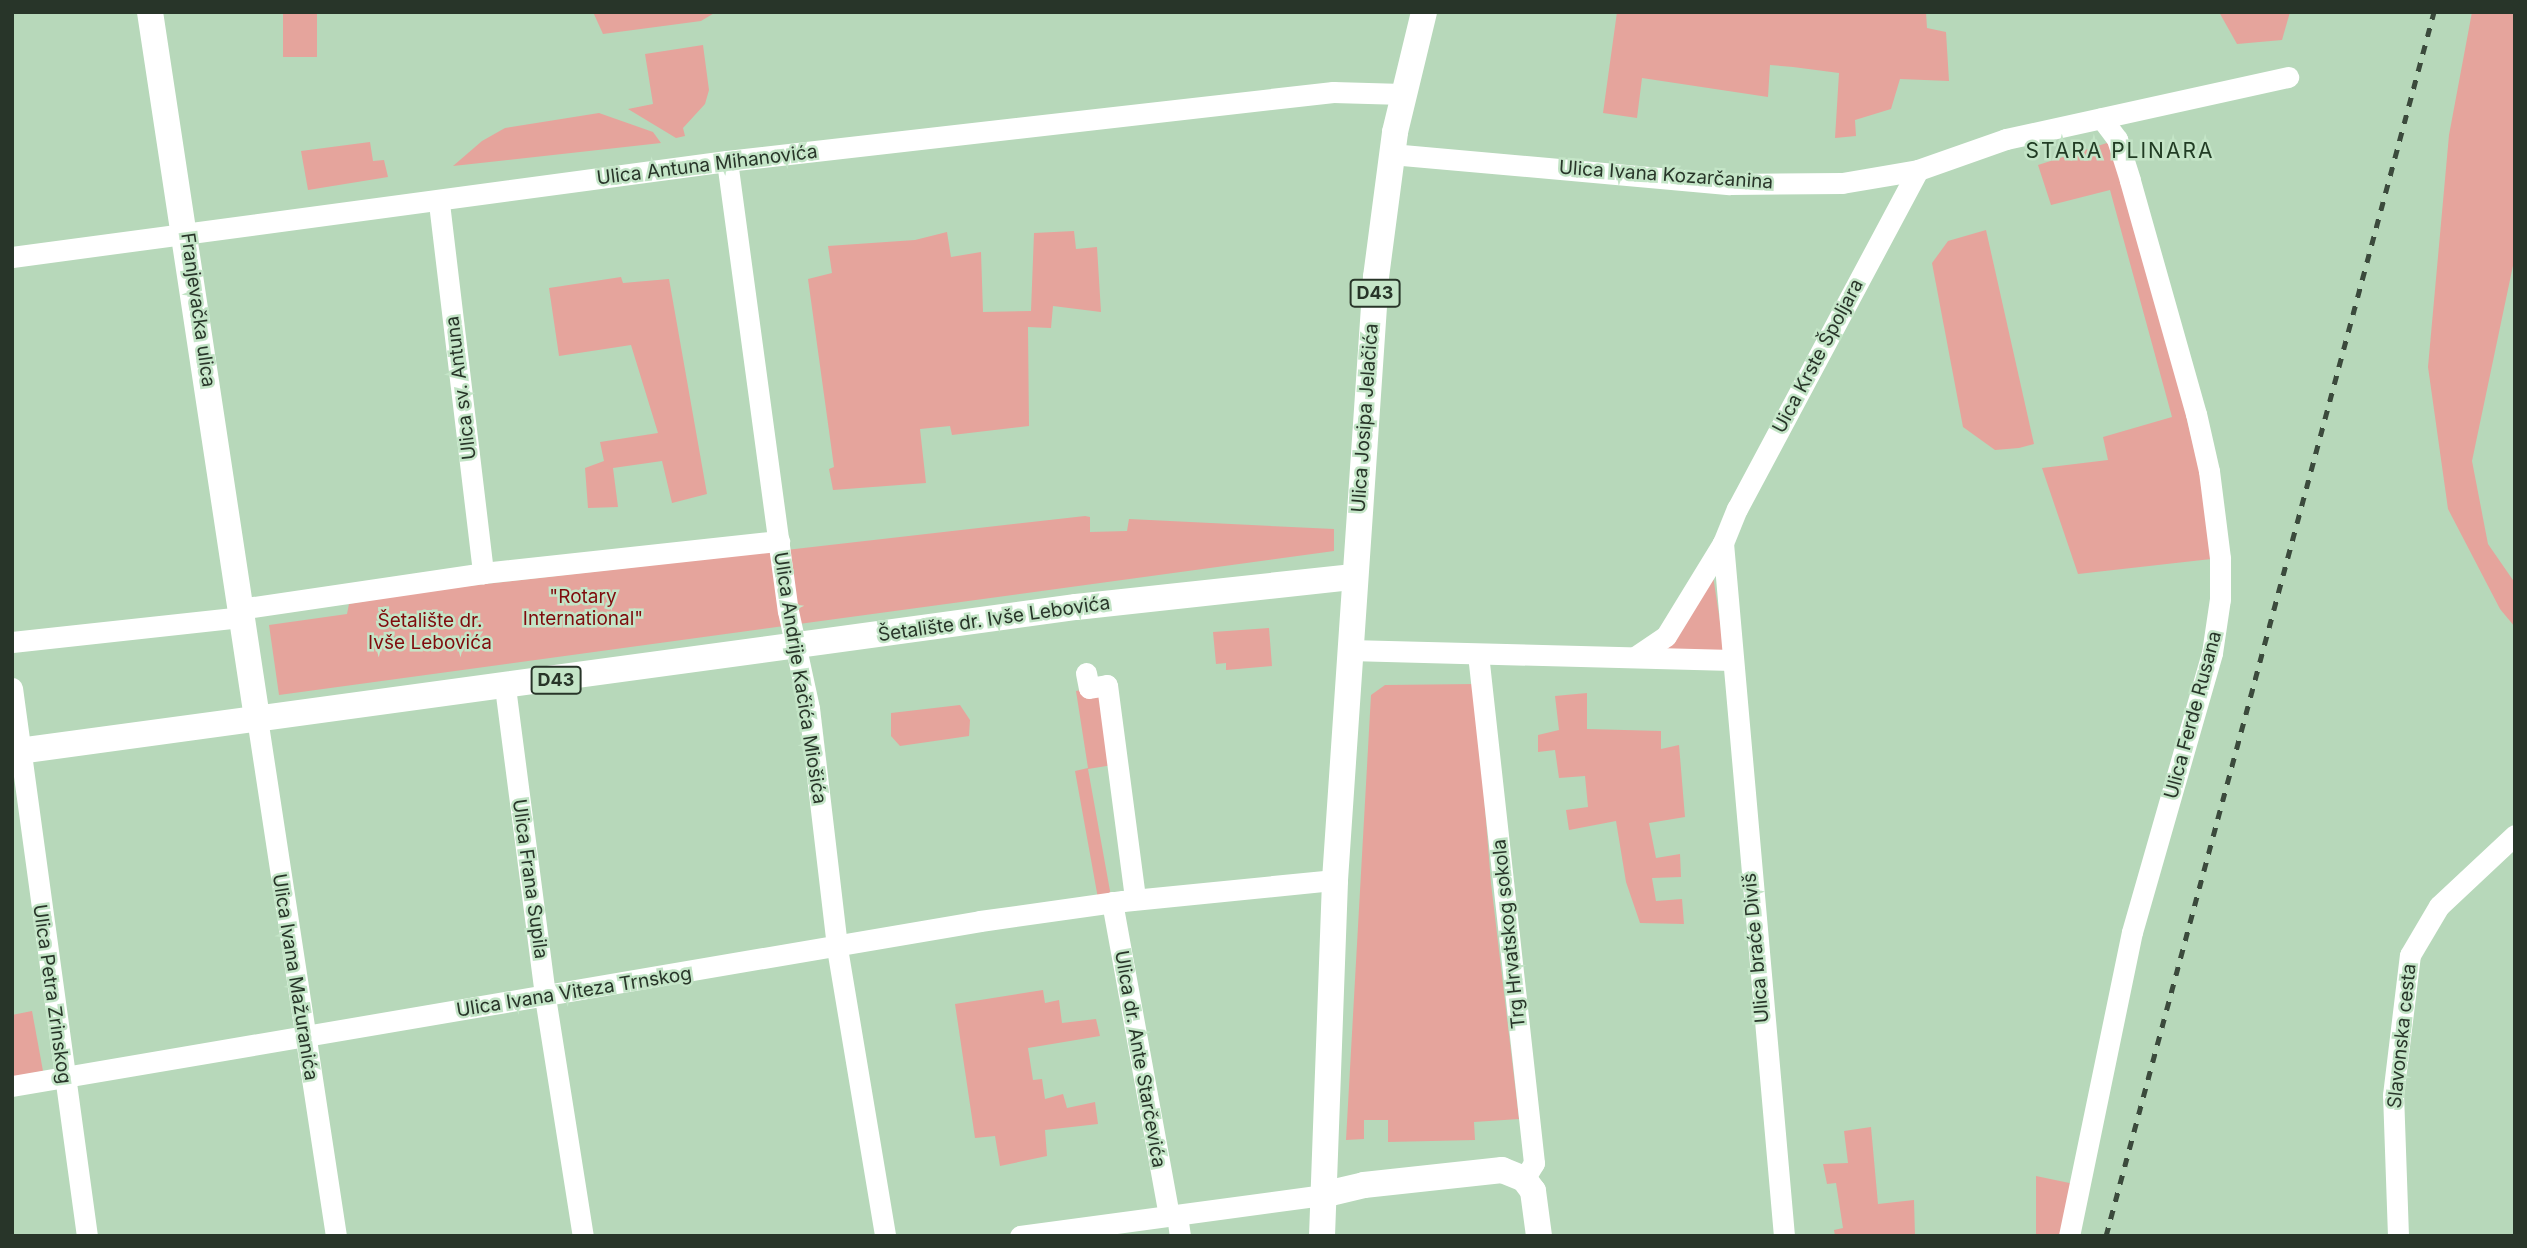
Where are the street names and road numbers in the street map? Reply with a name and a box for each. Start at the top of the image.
street label: Ulica Antuna Mihanovića [595,140,819,190]
street label: Ulica Ivana Kozarčanina [1558,156,1774,194]
street label: Franjevačka ulica [176,231,220,389]
street label: Uica Krste Špoljara [1768,275,1868,437]
road number: D43 [1349,278,1401,307]
street label: Ulica sv. Antuna [441,315,481,461]
street label: Ulica Josipa Jelačića [1347,323,1383,513]
street label: Ulica Andrije Kačića Miošića [769,550,831,806]
street label: Šetalište dr. Ivše Lebovića [876,591,1112,647]
street label: Ulica Ferde Rusana [2160,629,2226,801]
road number: D43 [530,666,582,694]
street label: Ulica Frana Supila [508,798,552,960]
street label: Trg Hrvatskog sokola [1488,838,1530,1030]
street label: Ulica Ivana Mažuranića [267,872,323,1082]
street label: Ulica braće Diviš [1738,872,1774,1024]
street label: Ulica Petra Zrinskog [28,903,76,1085]
street label: Ulica dr. Ante Starčevića [1110,949,1170,1169]
street label: Ulica Ivana Viteza Trnskog [455,962,693,1022]
street label: Slavonska cesta [2383,962,2421,1110]

